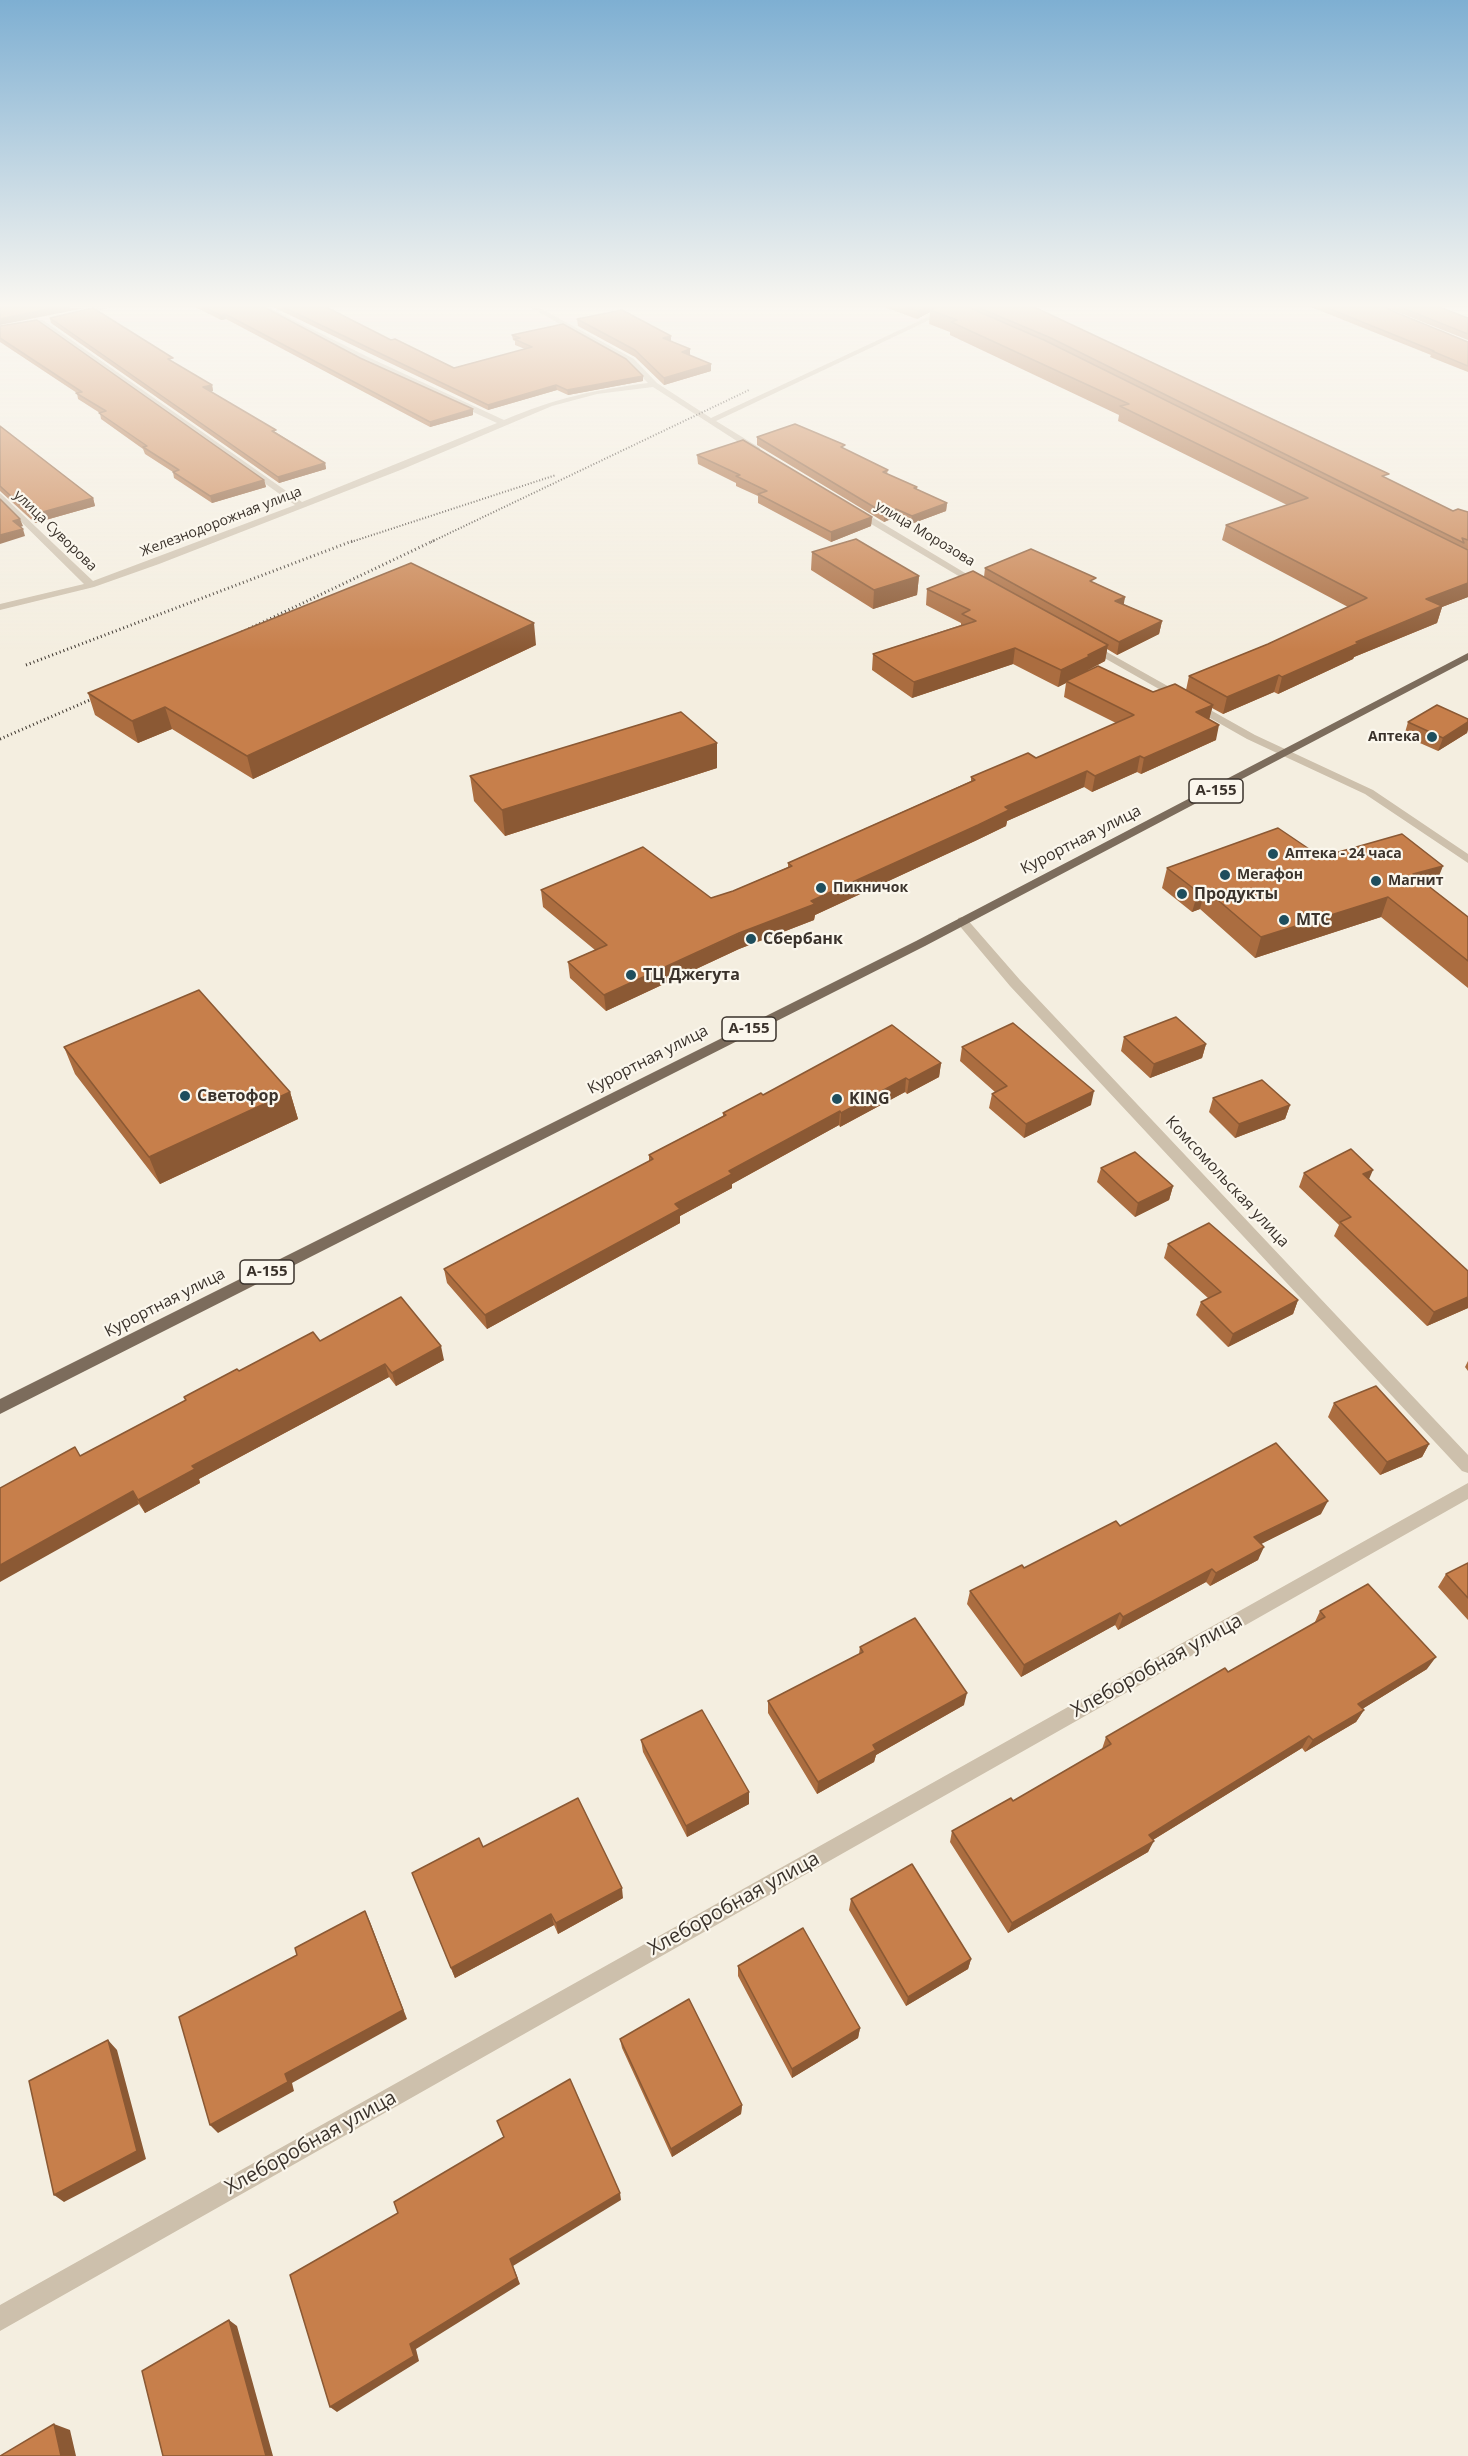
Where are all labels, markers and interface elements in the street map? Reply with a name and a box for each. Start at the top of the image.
street label: Железнодорожная улица [138,483,304,561]
street label: улица Суворова [10,487,100,575]
street label: улица Морозова [872,498,978,570]
place label: Аптека [1368,729,1420,745]
marker: Аптека [1425,730,1439,744]
road number: А-155 [1189,779,1243,803]
street label: Курортная улица [1017,801,1145,879]
place label: Аптека - 24 часа [1285,846,1402,862]
marker: Аптека - 24 часа [1266,847,1280,861]
place label: Мегафон [1237,867,1303,883]
marker: Мегафон [1218,868,1232,882]
place label: Магнит [1388,873,1443,889]
marker: Магнит [1369,874,1383,888]
place label: Пикничок [833,880,908,896]
marker: Пикничок [814,881,828,895]
place label: Продукты [1194,884,1278,904]
marker: Продукты [1175,887,1189,901]
place label: МТС [1296,910,1331,930]
marker: МТС [1277,913,1291,927]
place label: Сбербанк [763,929,843,949]
marker: Сбербанк [744,932,758,946]
place label: ТЦ Джегута [643,965,740,985]
marker: ТЦ Джегута [624,968,638,982]
road number: А-155 [722,1017,776,1041]
street label: Курортная улица [584,1021,712,1099]
place label: Светофор [197,1086,279,1106]
marker: Светофор [178,1089,192,1103]
place label: KING [849,1089,890,1109]
marker: KING [830,1092,844,1106]
street label: Комсомольская улица [1161,1112,1293,1252]
road number: А-155 [240,1260,294,1284]
street label: Курортная улица [101,1264,229,1342]
street label: Хлеборобная улица [1067,1609,1247,1723]
street label: Хлеборобная улица [644,1847,824,1961]
street label: Хлеборобная улица [221,2086,401,2200]

